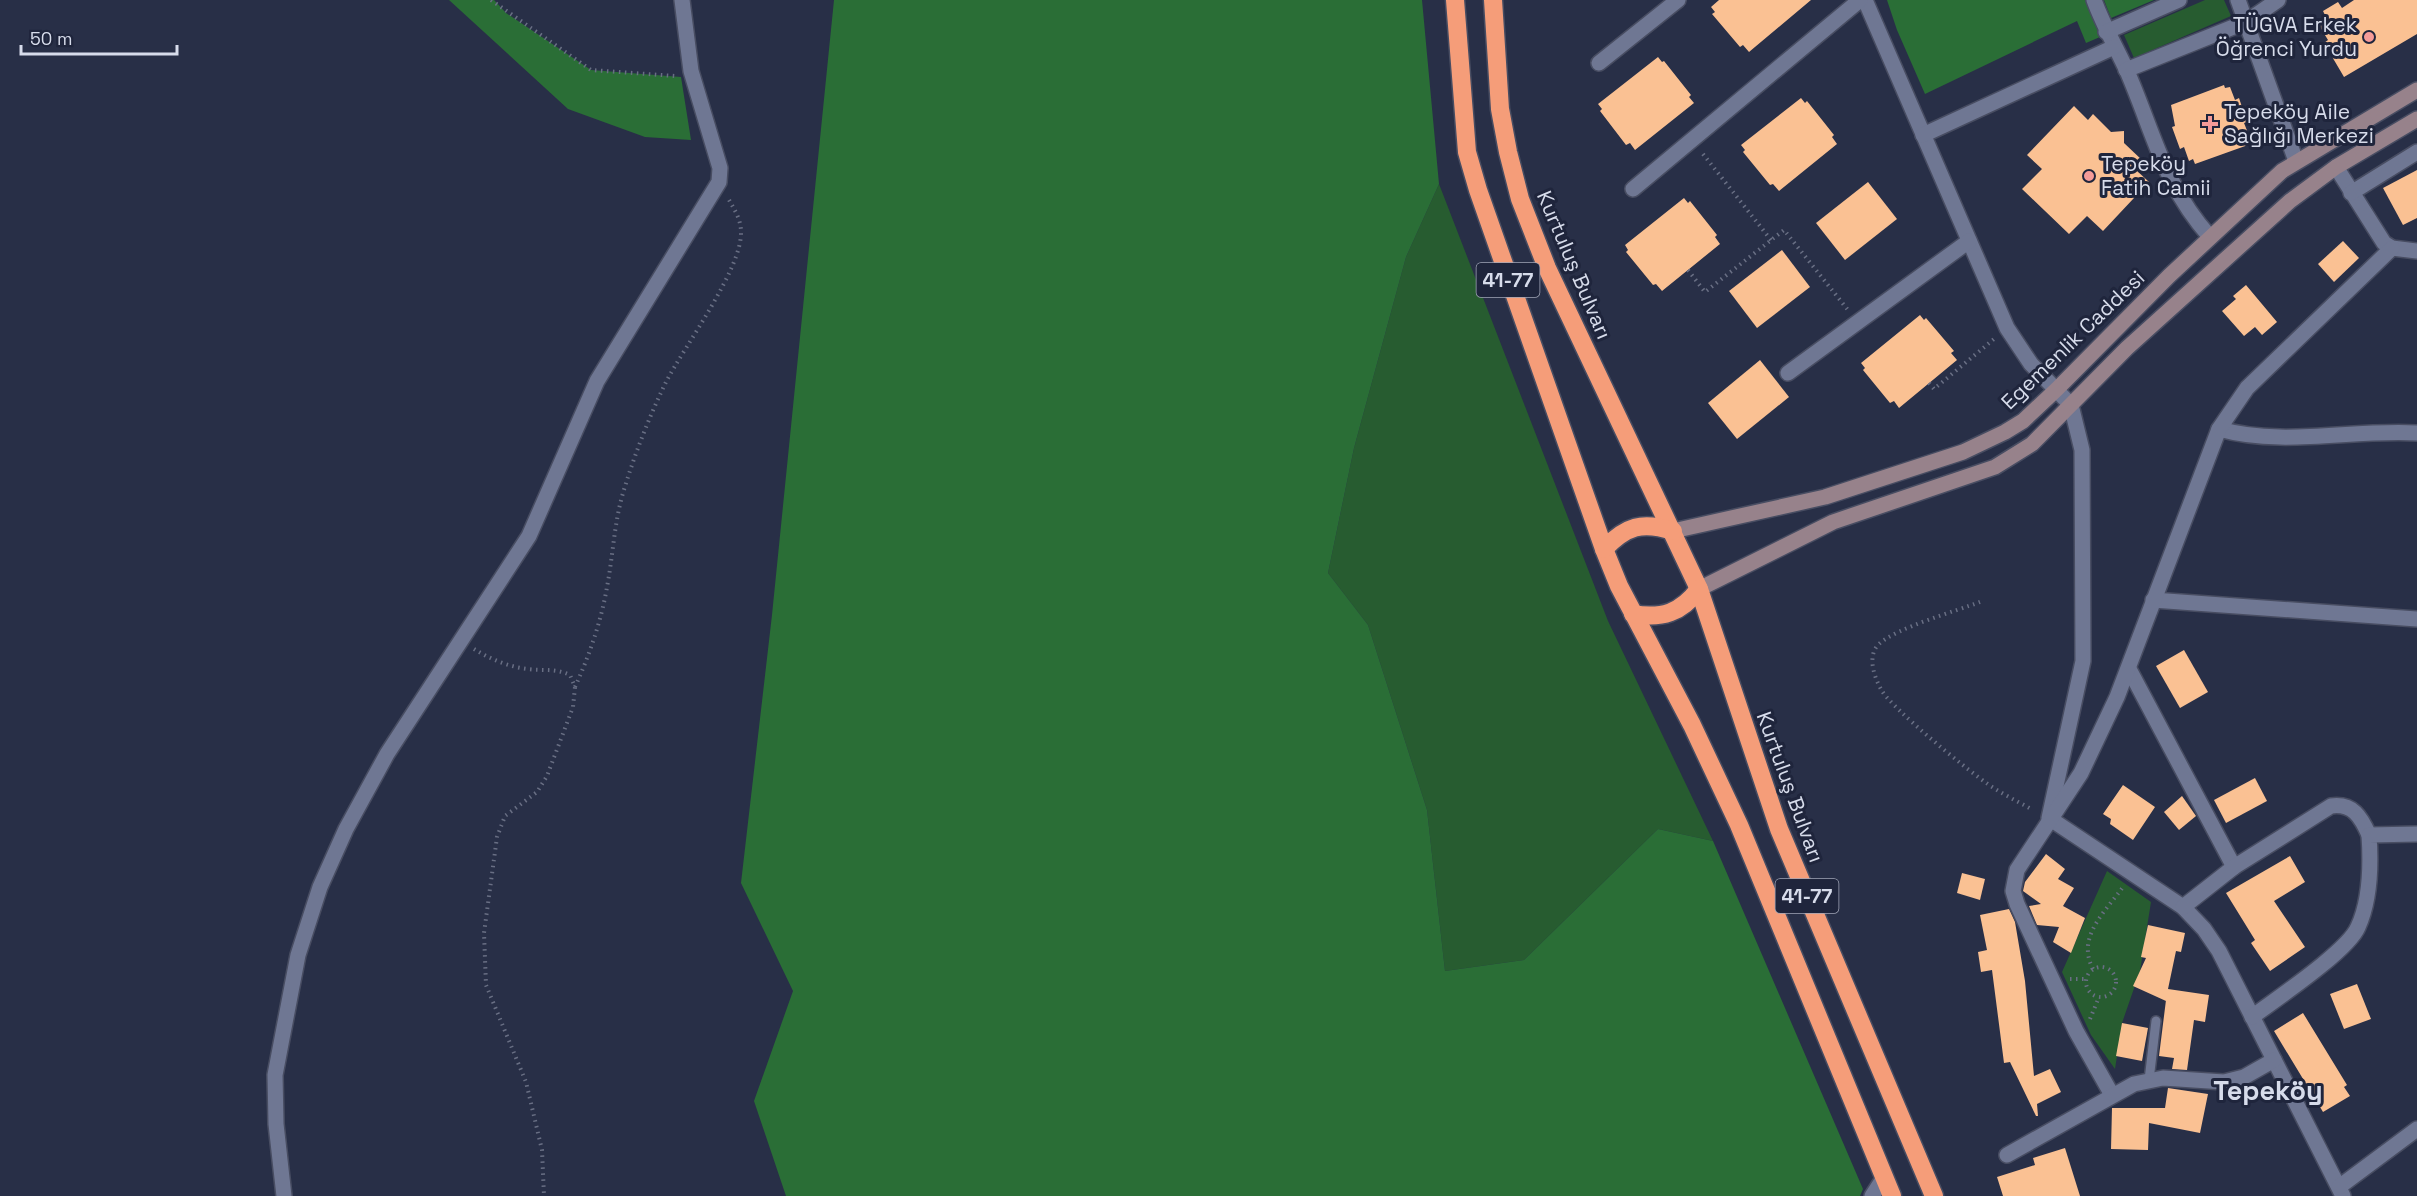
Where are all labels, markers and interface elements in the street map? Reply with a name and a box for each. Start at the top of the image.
place label: TÜGVA Erkek Öğrenci Yurdu [2216,11,2357,62]
scale bar [21,18,177,56]
text: 50 m [30,27,72,50]
marker: TÜGVA Erkek Öğrenci Yurdu [2362,30,2376,44]
place label: Tepeköy Aile Sağlığı Merkezi [2224,98,2374,149]
marker: Tepeköy Aile Sağlığı Merkezi [2201,115,2219,133]
place label: Tepeköy Fatih Camii [2101,150,2211,201]
marker: Tepeköy Fatih Camii [2082,169,2096,183]
street label: Kurtuluş Bulvarı [1531,187,1618,343]
road number: 41-77 [1476,263,1540,297]
street label: Egemenlik Caddesi [1995,264,2150,415]
street label: Kurtuluş Bulvarı [1751,708,1830,866]
road number: 41-77 [1776,879,1838,913]
district label: Tepeköy [2213,1073,2323,1108]

